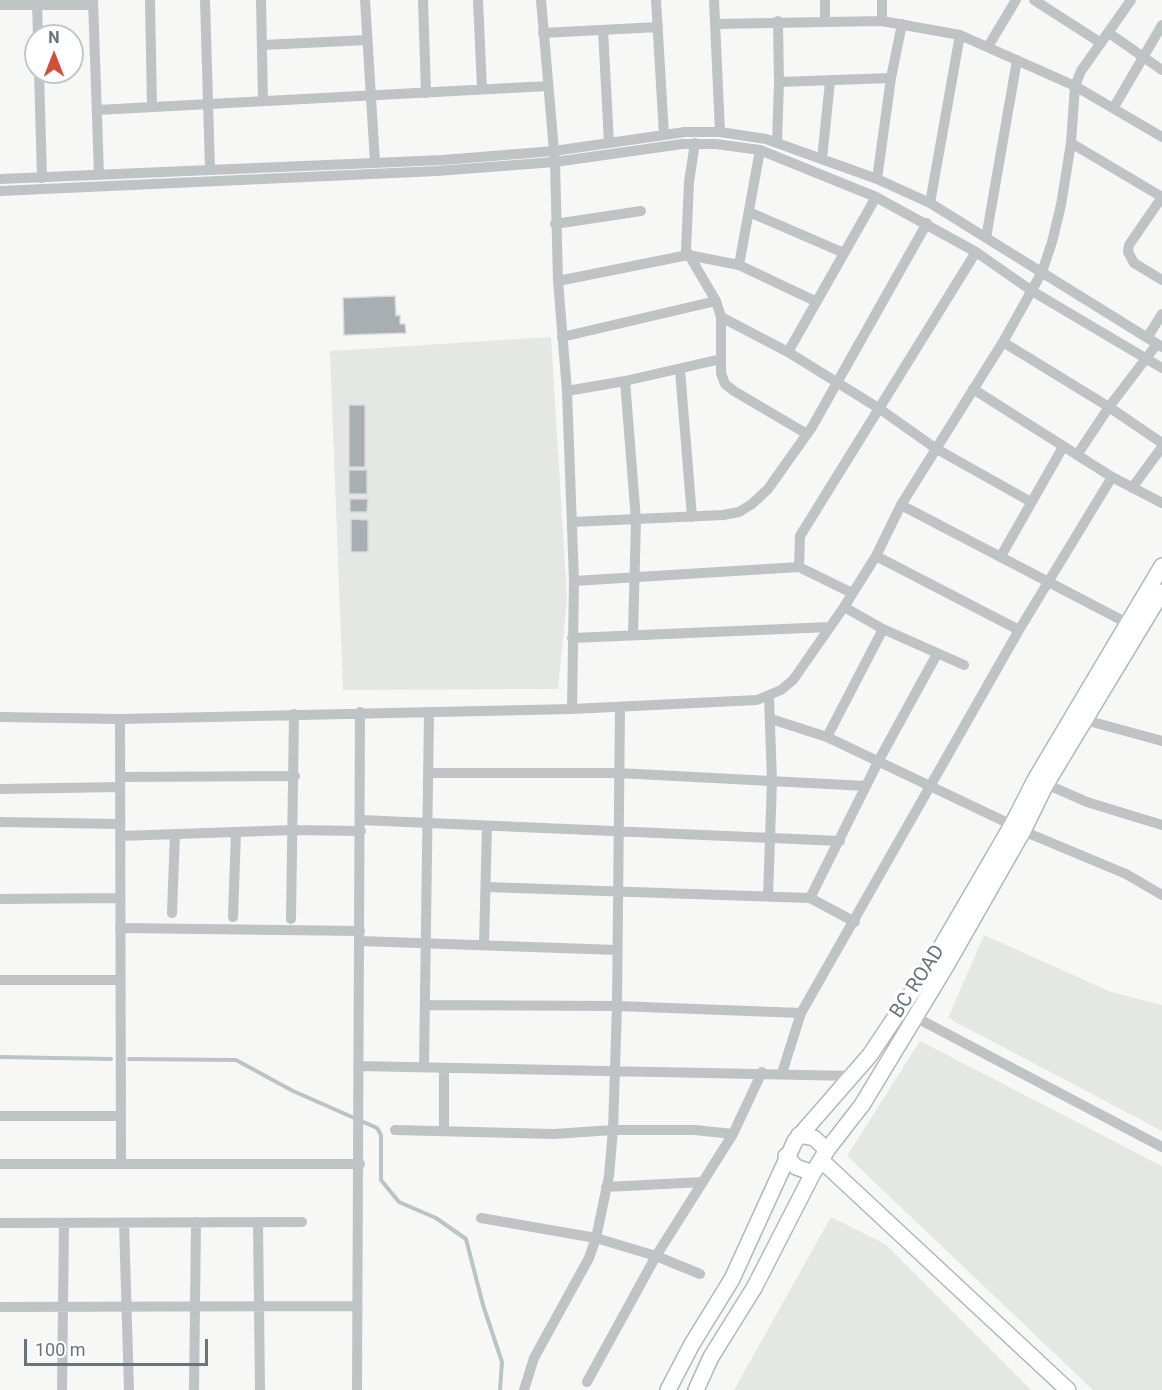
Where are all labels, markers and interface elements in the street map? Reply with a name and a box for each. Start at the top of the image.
north arrow [24,24,84,84]
text: N [48,28,60,47]
street label: BC ROAD [885,941,951,1023]
scale bar [27,1327,212,1365]
text: 100 m [35,1339,86,1360]

